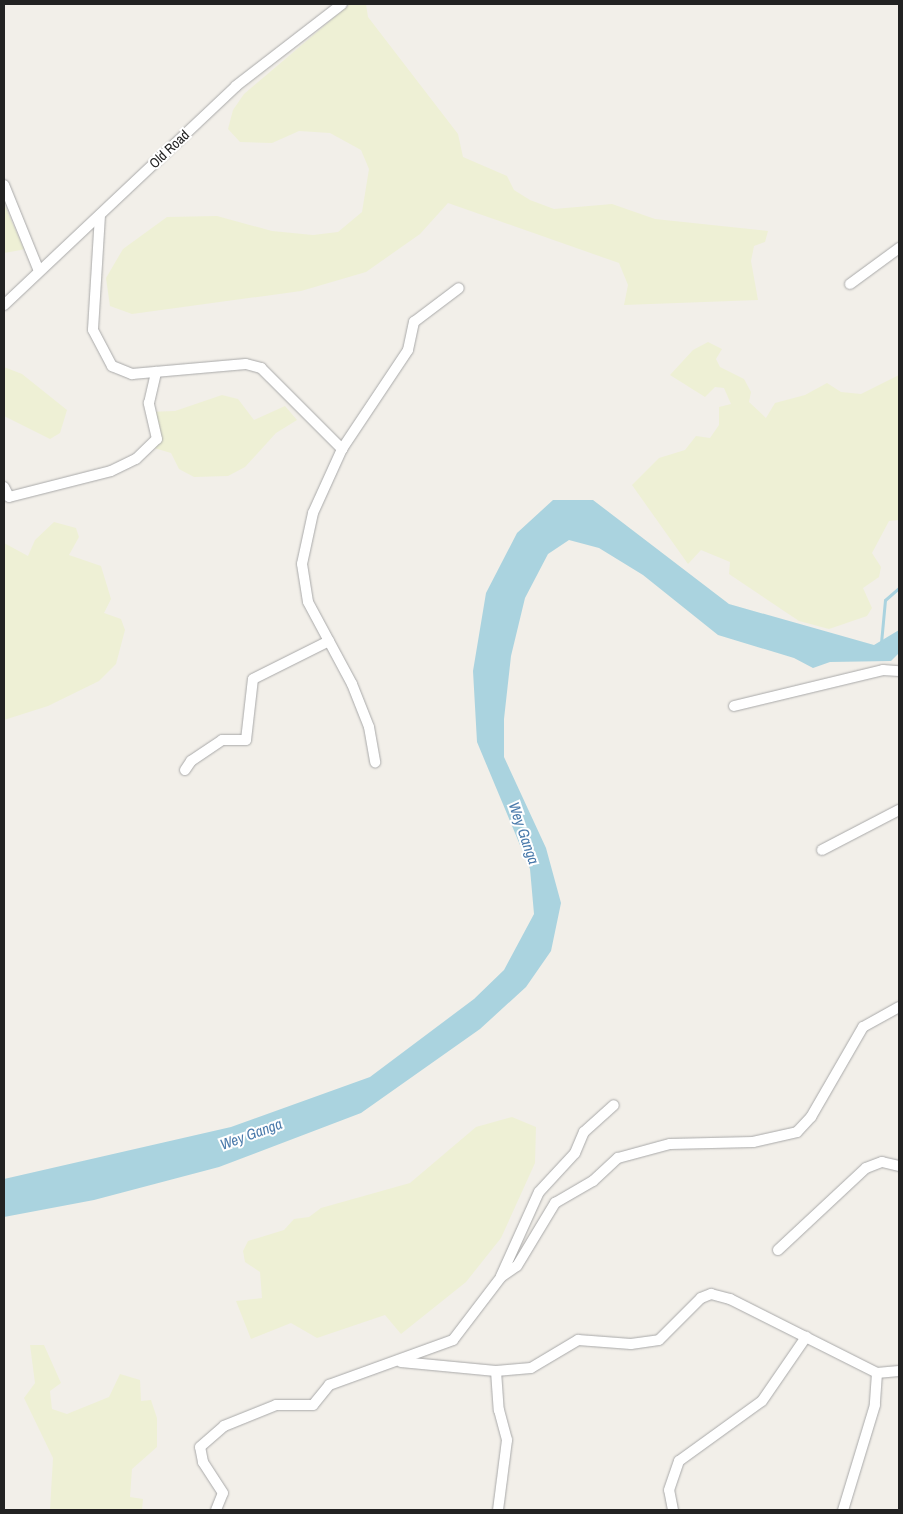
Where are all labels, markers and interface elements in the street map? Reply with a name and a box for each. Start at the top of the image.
street label: Old Road [146,126,192,172]
water label: Wey Ganga [505,799,543,867]
water label: Wey Ganga [218,1114,284,1154]

